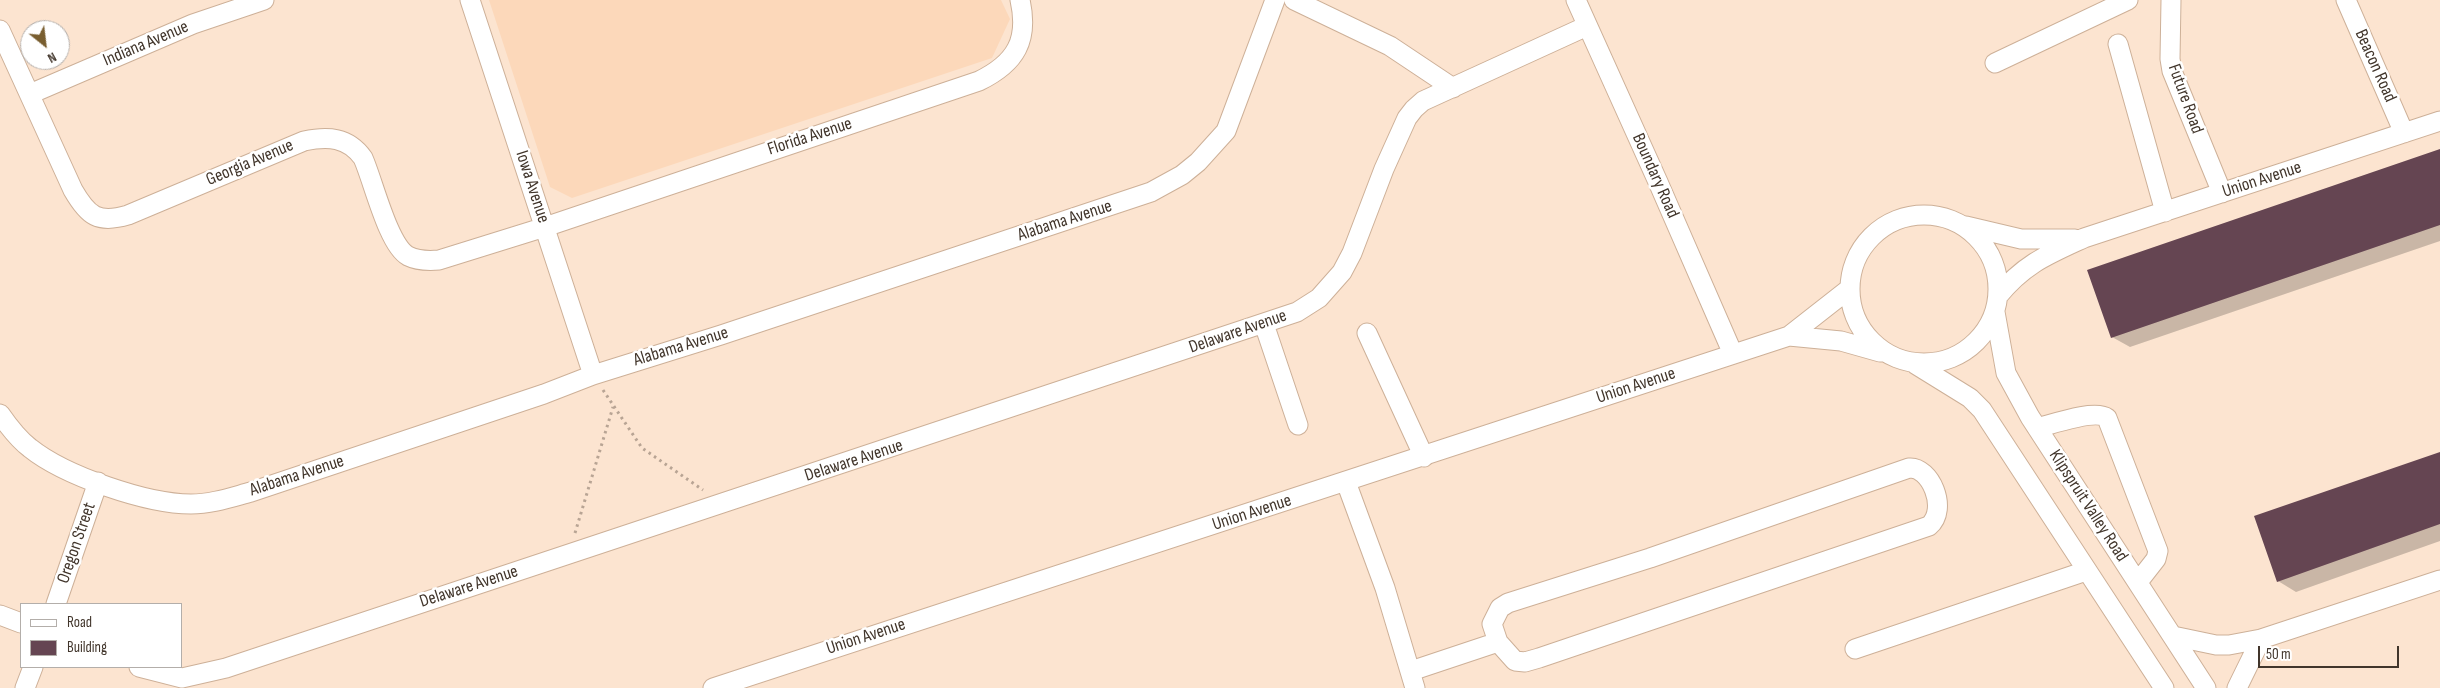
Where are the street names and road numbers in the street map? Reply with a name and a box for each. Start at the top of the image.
street label: Indiana Avenue [100,16,192,72]
street label: Beacon Road [2349,26,2401,106]
street label: Future Road [2162,61,2208,137]
street label: Florida Avenue [765,113,855,161]
street label: Boundary Road [1627,130,1683,222]
street label: Georgia Avenue [203,135,297,191]
street label: Iowa Avenue [510,148,554,226]
street label: Union Avenue [2220,157,2304,203]
street label: Alabama Avenue [1015,196,1115,246]
street label: Delaware Avenue [1186,305,1290,359]
street label: Alabama Avenue [631,322,731,372]
street label: Union Avenue [1594,363,1678,409]
street label: Delaware Avenue [802,435,906,487]
street label: Klipspruit Valley Road [2044,446,2132,566]
street label: Alabama Avenue [247,451,347,501]
street label: Union Avenue [1210,490,1294,536]
street label: Oregon Street [53,500,101,586]
street label: Delaware Avenue [417,561,521,613]
street label: Union Avenue [824,614,908,660]

